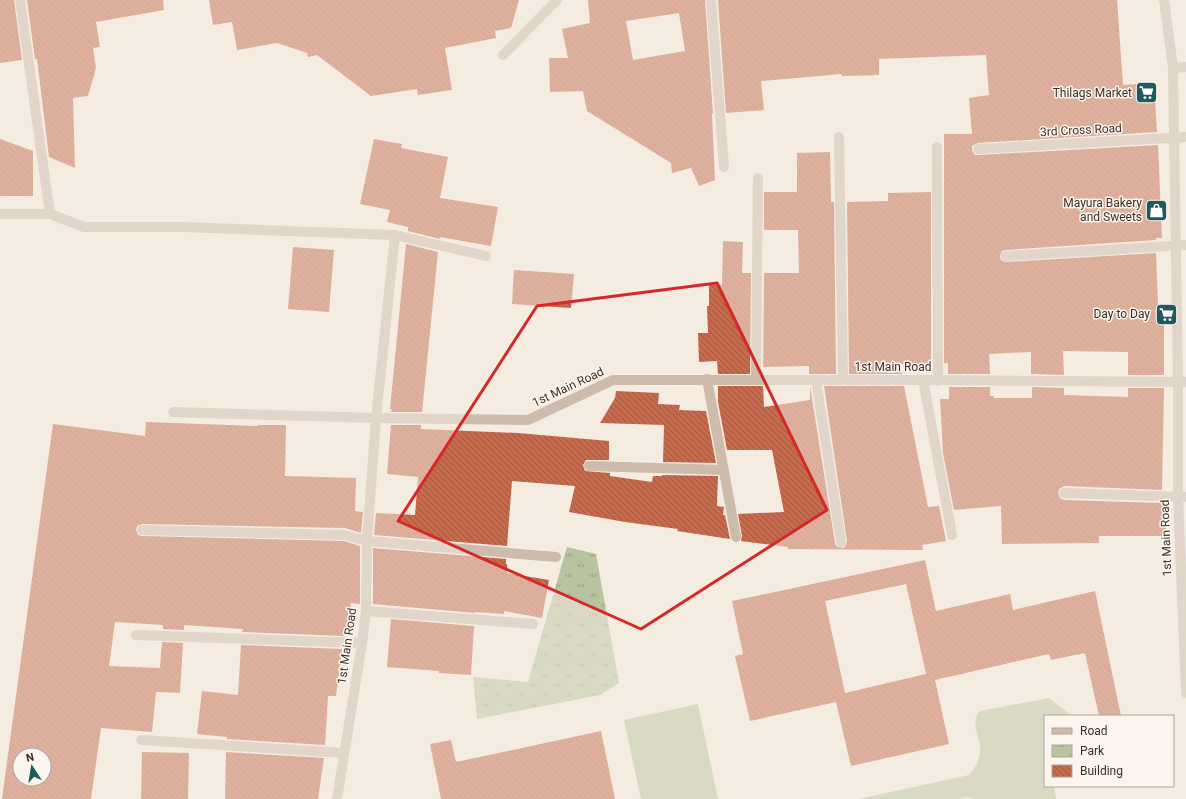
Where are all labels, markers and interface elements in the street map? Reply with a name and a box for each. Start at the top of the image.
supermarket icon: Thilags Market [1134,80,1160,106]
place label: Thilags Market [1053,86,1132,100]
street label: 3rd Cross Road [1040,121,1122,139]
place label: Mayura Bakery and Sweets [1063,196,1142,224]
shop icon: Mayura Bakery and Sweets [1144,197,1170,223]
supermarket icon: Day to Day [1153,301,1179,327]
place label: Day to Day [1093,307,1150,321]
street label: 1st Main Road [855,360,931,374]
street label: 1st Main Road [530,364,606,410]
street label: 1st Main Road [1158,499,1174,577]
street label: 1st Main Road [335,607,359,685]
legend [1044,715,1174,787]
text: Road [1080,724,1108,738]
text: Park [1080,744,1105,758]
north arrow [12,747,52,787]
text: N [25,750,35,765]
text: Building [1080,764,1123,778]

